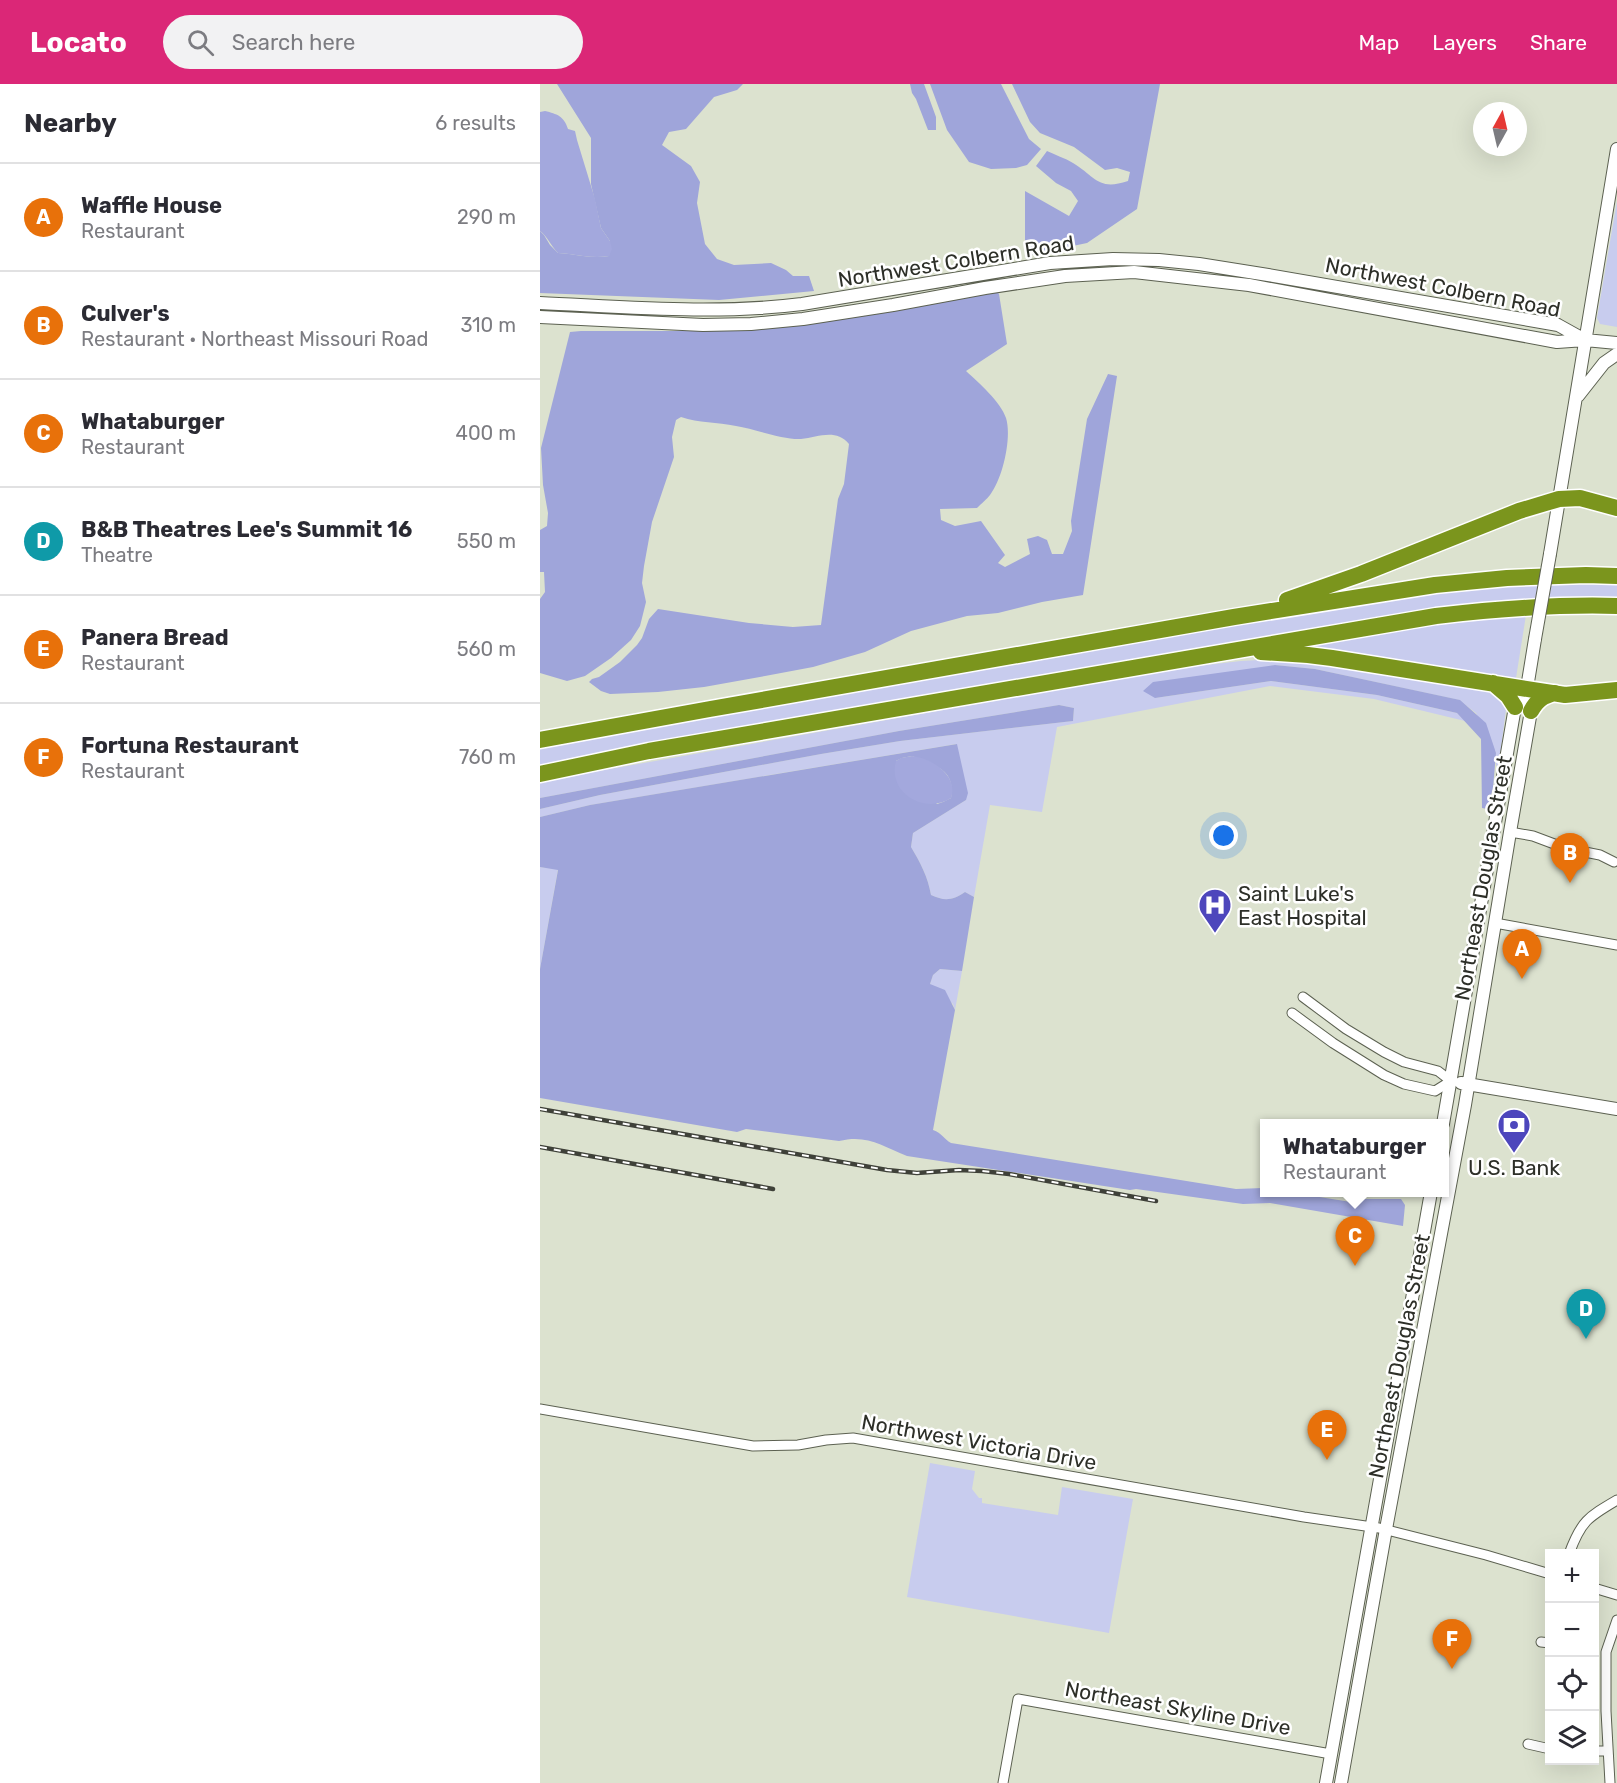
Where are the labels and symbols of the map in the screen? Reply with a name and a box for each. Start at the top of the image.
north arrow [1473,102,1527,156]
street label: Northwest Colbern Road [836,230,1076,292]
street label: Northwest Colbern Road [1323,252,1563,322]
street label: Northeast Douglas Street [1449,754,1517,1002]
your location [1209,821,1238,850]
pin: B [1550,834,1590,883]
place label: Saint Luke's East Hospital [1238,881,1367,930]
hospital icon: Saint Luke's East Hospital [1197,887,1233,934]
pin: A [1502,930,1542,979]
bank icon: U.S. Bank [1496,1107,1532,1154]
place label: U.S. Bank [1468,1155,1560,1180]
pin: C [1336,1216,1374,1266]
street label: Northeast Douglas Street [1363,1232,1435,1480]
pin: D [1566,1290,1606,1339]
street label: Northwest Victoria Drive [860,1409,1098,1475]
pin: E [1308,1410,1346,1460]
pin: F [1432,1620,1472,1669]
street label: Northeast Skyline Drive [1063,1676,1293,1740]

